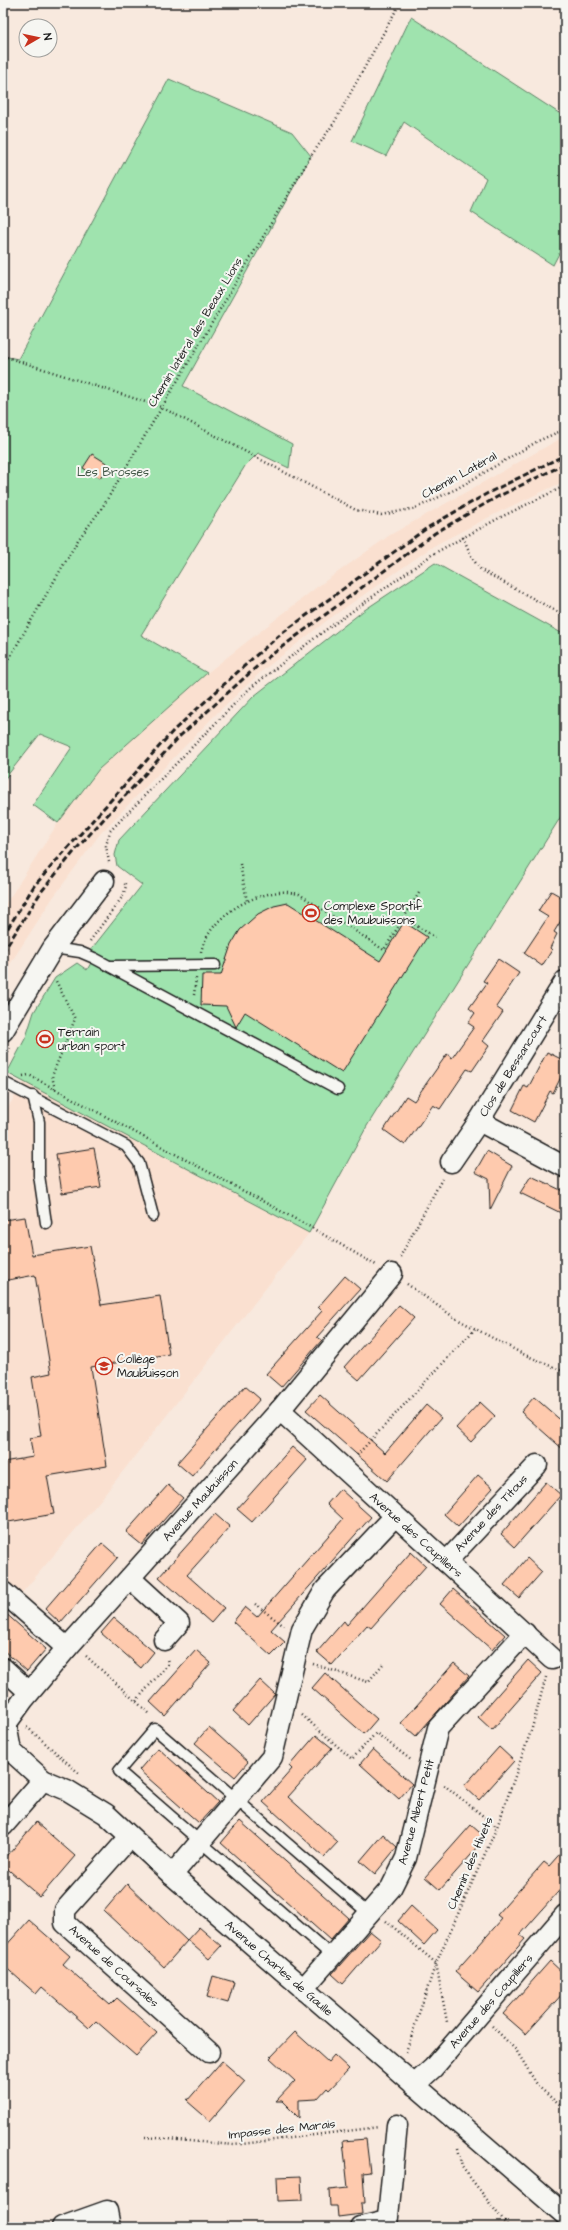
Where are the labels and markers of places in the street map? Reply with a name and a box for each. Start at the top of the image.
place label: Complexe Sportif des Maubuissons [324,898,423,929]
sports icon: Complexe Sportif des Maubuissons [301,903,321,923]
place label: Terrain urban sport [58,1024,125,1055]
sports icon: Terrain urban sport [35,1029,55,1049]
place label: Collège Maubuisson [117,1351,179,1382]
school or university icon: Collège Maubuisson [94,1356,114,1376]

